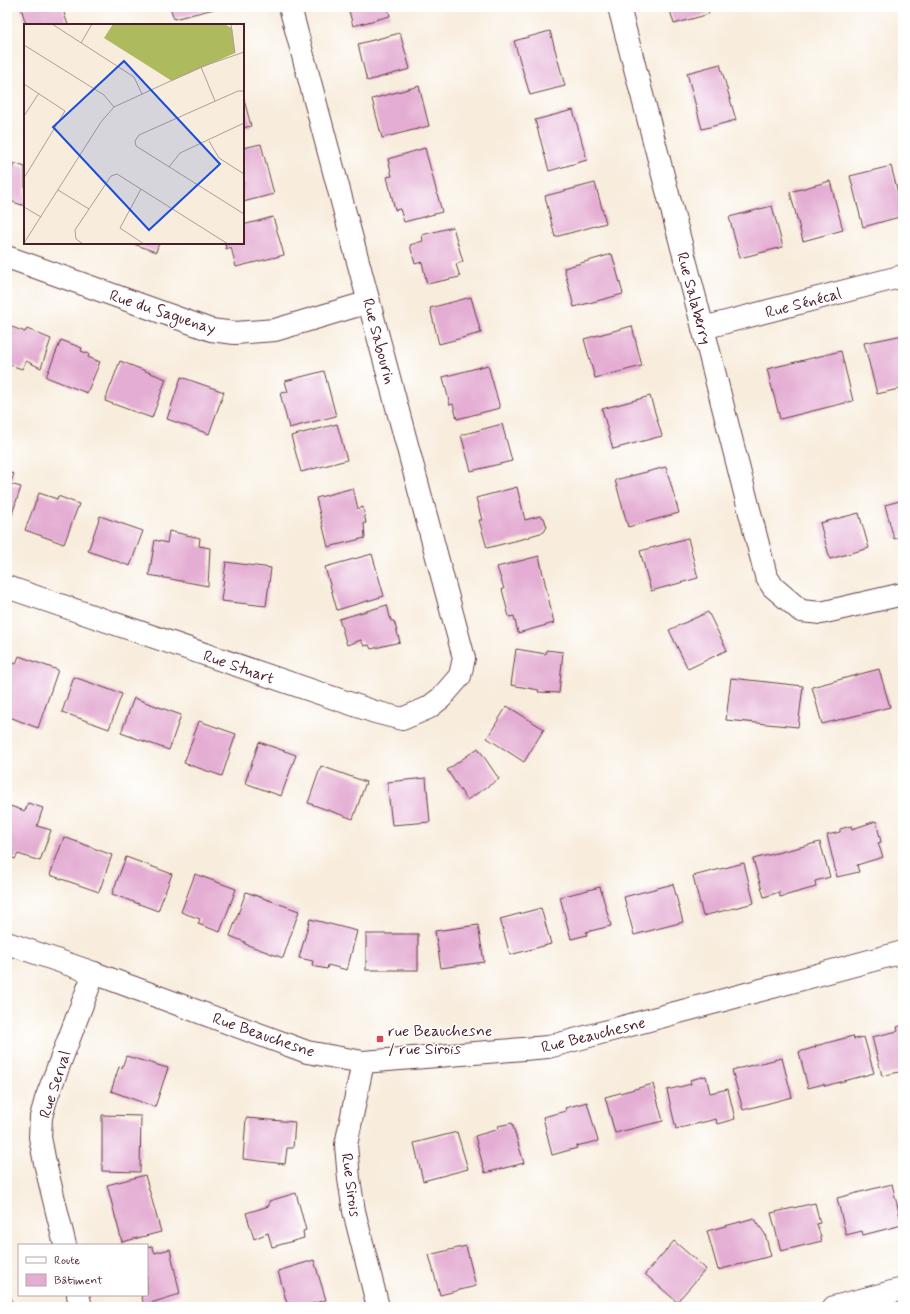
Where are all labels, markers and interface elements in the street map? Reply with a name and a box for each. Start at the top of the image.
inset map [24,24,244,244]
street label: Rue Salaberry [671,250,716,347]
street label: Rue Sénécal [763,283,844,324]
street label: Rue du Saguenay [106,285,218,340]
street label: Rue Sabourin [357,296,400,387]
street label: Rue Stuart [200,645,277,689]
street label: Rue Beauchesne [210,1008,317,1063]
street label: Rue Beauchesne [539,1012,648,1059]
place label: rue Beauchesne / rue Sirois [388,1021,492,1060]
marker: rue Beauchesne / rue Sirois [375,1034,385,1044]
street label: Rue Serval [35,1048,76,1121]
street label: Rue Sirois [336,1152,365,1218]
legend [18,1244,148,1296]
text: Route [54,1253,80,1269]
text: Bâtiment [54,1273,103,1289]

